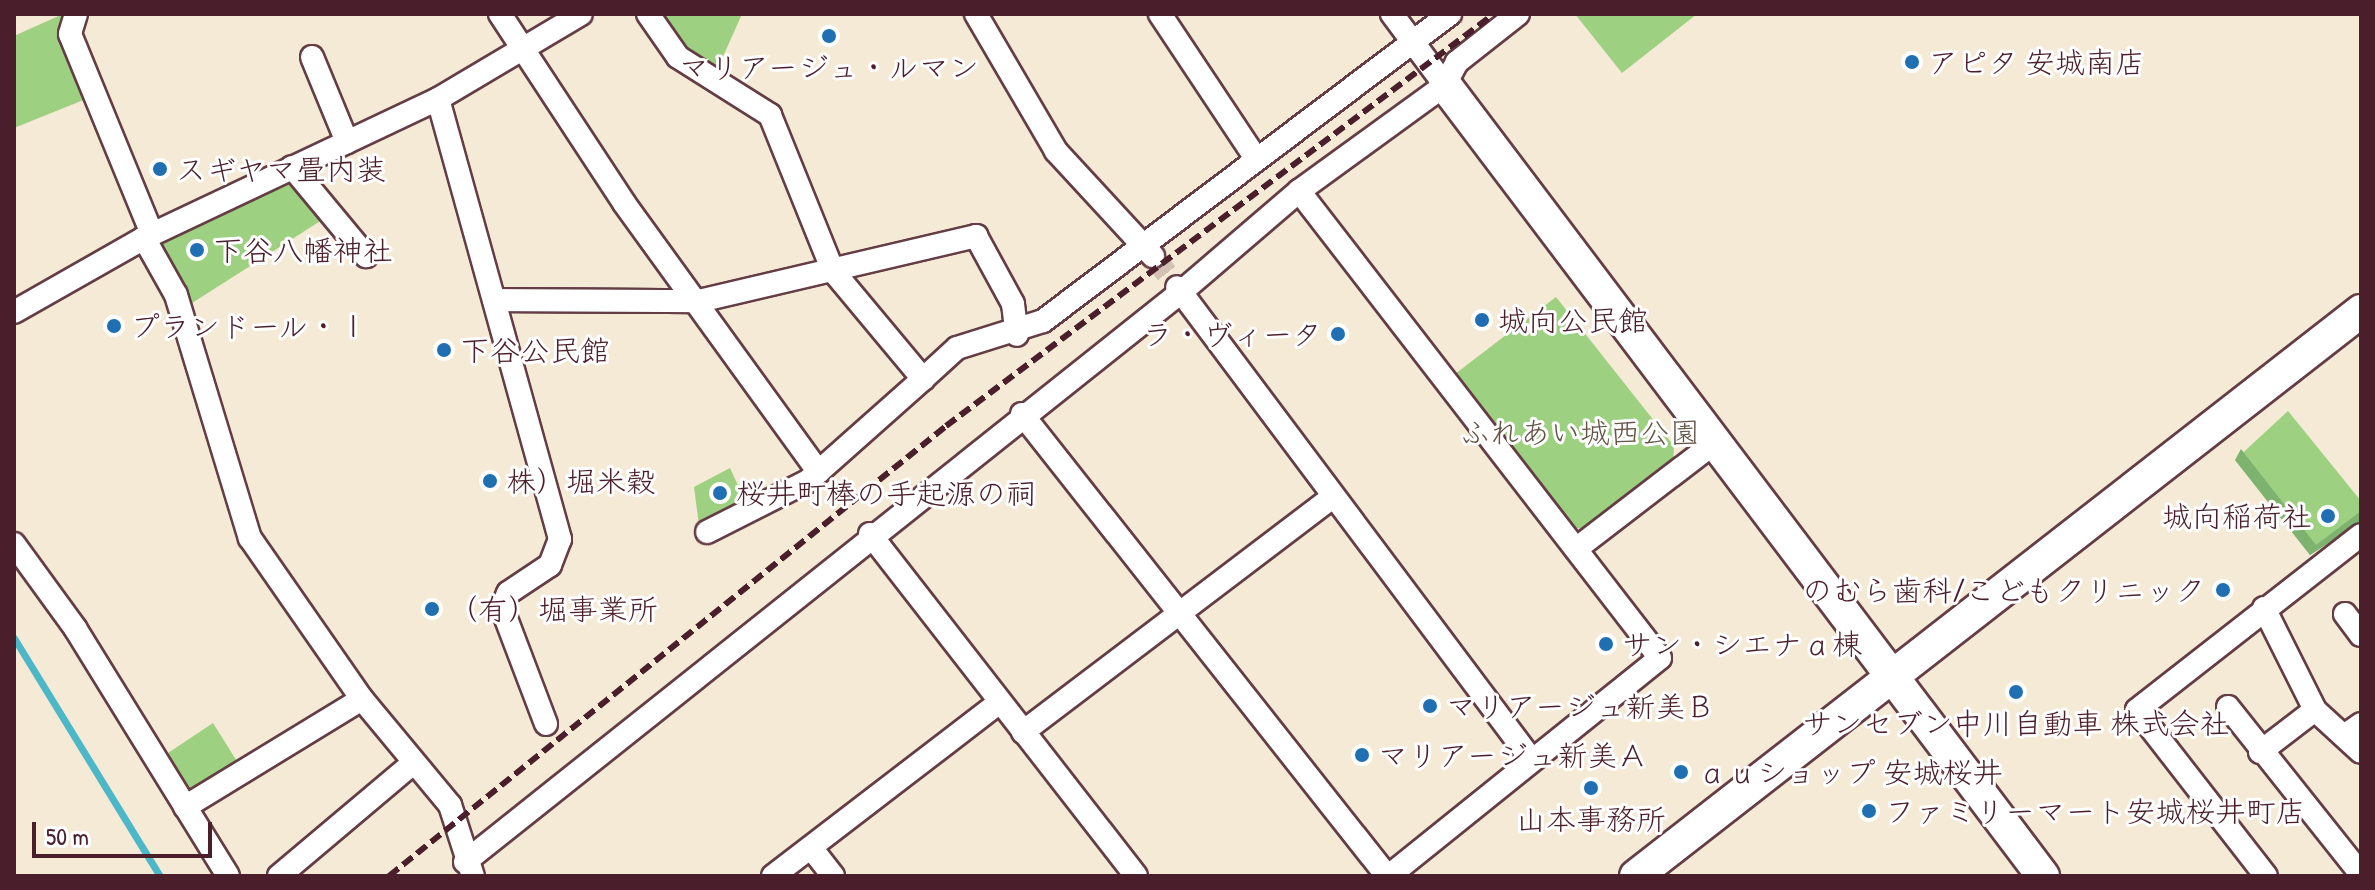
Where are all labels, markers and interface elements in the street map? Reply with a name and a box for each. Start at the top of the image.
marker: マリアージュ・ルマン [820,27,838,45]
place label: アピタ 安城南店 [1928,44,2145,80]
place label: マリアージュ・ルマン [680,49,978,85]
marker: アピタ 安城南店 [1903,53,1921,71]
place label: スギヤマ畳内装 [176,151,386,187]
marker: スギヤマ畳内装 [151,160,169,178]
place label: 下谷八幡神社 [213,232,393,268]
marker: 下谷八幡神社 [188,241,206,259]
place label: 城向公民館 [1498,302,1648,338]
place label: プランドール・Ⅰ [130,308,370,344]
marker: 城向公民館 [1473,311,1491,329]
place label: ラ・ヴィータ [1142,316,1322,352]
marker: プランドール・Ⅰ [105,317,123,335]
marker: ラ・ヴィータ [1329,325,1347,343]
place label: 下谷公民館 [460,332,610,368]
marker: 下谷公民館 [435,341,453,359]
park label: ふれあい城西公園 [1460,414,1700,450]
place label: 株）堀米穀 [506,463,656,499]
marker: 株）堀米穀 [481,472,499,490]
place label: 桜井町棒の手起源の祠 [736,475,1036,511]
marker: 桜井町棒の手起源の祠 [711,484,729,502]
place label: 城向稲荷社 [2162,498,2312,534]
marker: 城向稲荷社 [2319,507,2337,525]
place label: のむら歯科/こどもクリニック [1802,572,2205,608]
marker: のむら歯科/こどもクリニック [2212,579,2234,601]
place label: （有）堀事業所 [448,591,658,627]
marker: （有）堀事業所 [423,600,441,618]
place label: サン・シエナａ棟 [1622,626,1862,662]
marker: サン・シエナａ棟 [1597,635,1615,653]
marker: サンセブン中川自動車 株式会社 [2007,683,2025,701]
place label: マリアージュ新美Ｂ [1446,688,1715,724]
marker: マリアージュ新美Ｂ [1421,697,1439,715]
place label: サンセブン中川自動車 株式会社 [1803,705,2229,741]
place label: マリアージュ新美Ａ [1378,737,1647,773]
marker: マリアージュ新美Ａ [1353,746,1371,764]
place label: ａｕショップ 安城桜井 [1697,754,2004,790]
marker: ａｕショップ 安城桜井 [1672,763,1690,781]
marker: 山本事務所 [1582,779,1600,797]
place label: ファミリーマート安城桜井町店 [1885,793,2305,829]
place label: 山本事務所 [1516,801,1666,837]
marker: ファミリーマート安城桜井町店 [1860,802,1878,820]
scale bar [36,806,216,856]
text: 50 m [46,820,89,852]

